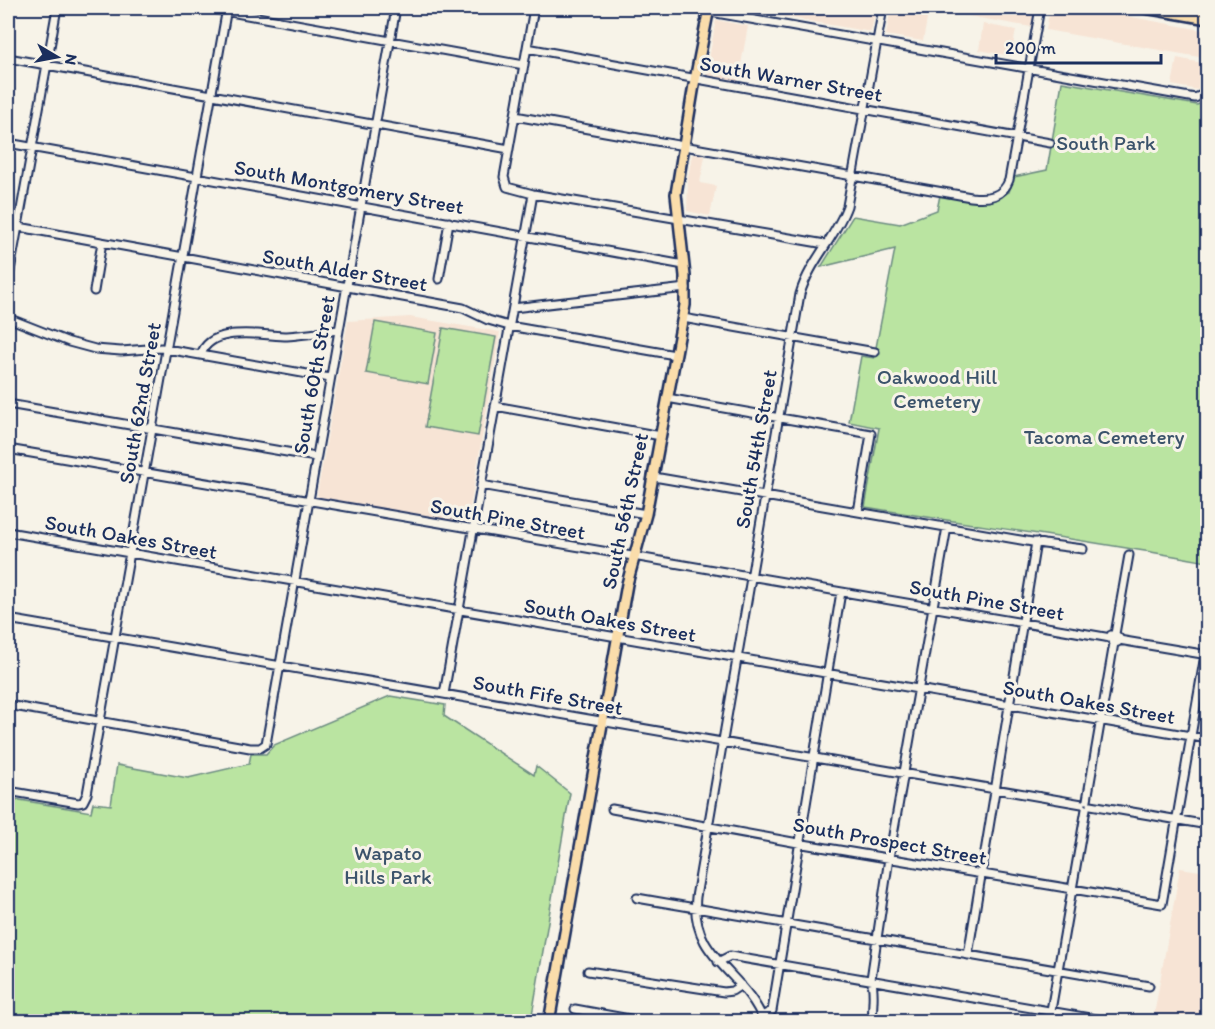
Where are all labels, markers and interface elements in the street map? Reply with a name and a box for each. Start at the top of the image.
north arrow [27,27,87,87]
scale bar [996,27,1161,65]
text: 200 m [1005,37,1056,59]
street label: South Warner Street [698,50,885,107]
text: N [61,53,82,66]
park label: South Park [1056,130,1156,155]
street label: South Montgomery Street [232,154,466,219]
street label: South Alder Street [261,243,430,296]
street label: South 60th Street [287,293,340,456]
street label: South 62nd Street [113,320,166,486]
park label: Oakwood Hill Cemetery [877,364,997,413]
street label: South 54th Street [729,367,782,530]
park label: Tacoma Cemetery [1024,424,1184,449]
street label: South 56th Street [596,430,653,591]
street label: South Pine Street [429,493,588,544]
street label: South Oakes Street [43,509,219,564]
street label: South Pine Street [908,574,1067,625]
street label: South Oakes Street [522,592,698,647]
street label: South Fife Street [471,669,625,720]
street label: South Oakes Street [1001,674,1177,729]
street label: South Prospect Street [791,811,989,870]
park label: Wapato Hills Park [344,840,432,889]

